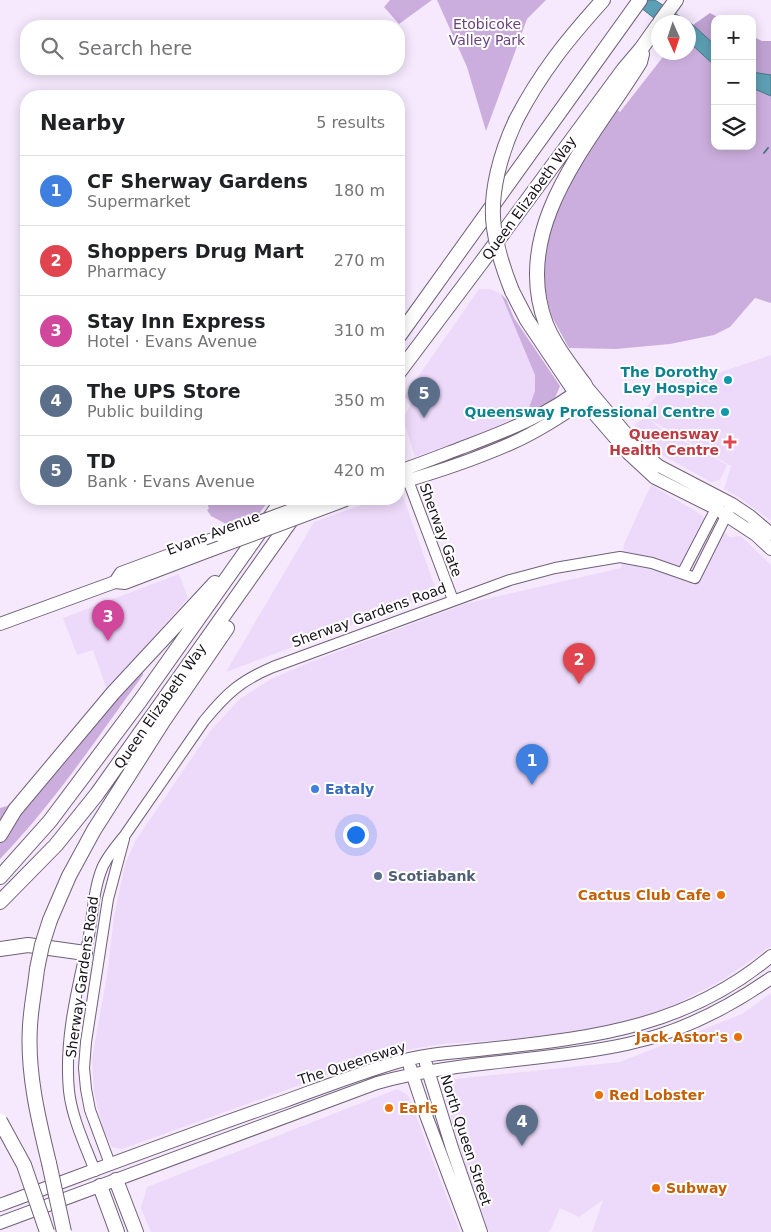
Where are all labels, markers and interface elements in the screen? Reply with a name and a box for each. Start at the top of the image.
north arrow [651,15,696,60]
map controls [711,15,756,150]
button: + [711,15,756,60]
park label: Etobicoke Valley Park [449,16,526,48]
search box [20,20,405,75]
icon: search [38,34,66,62]
text: Search here [78,37,192,59]
button: − [711,60,756,105]
button: layers [711,105,756,150]
text: Nearby [40,111,125,135]
text: 5 results [316,113,385,132]
street label: Queen Elizabeth Way [479,133,579,263]
text: CF Sherway Gardens [87,170,308,192]
text: 1 [50,181,62,200]
text: 180 m [334,181,385,200]
text: Supermarket [87,192,190,211]
text: Shoppers Drug Mart [87,240,304,262]
text: 2 [50,251,62,270]
text: 270 m [334,251,385,270]
text: Pharmacy [87,262,167,281]
text: Stay Inn Express [87,310,265,332]
text: 3 [50,321,62,340]
text: 310 m [334,321,385,340]
text: Hotel · Evans Avenue [87,332,257,351]
place label: The Dorothy Ley Hospice [621,364,718,396]
marker: The Dorothy Ley Hospice [722,374,734,386]
pin: 5 [408,377,440,418]
text: The UPS Store [87,380,241,402]
text: 4 [50,391,62,410]
text: 350 m [334,391,385,410]
text: Public building [87,402,204,421]
place label: Queensway Professional Centre [465,404,715,420]
marker: Queensway Professional Centre [719,406,731,418]
place label: Queensway Health Centre [609,426,719,458]
marker: Queensway Health Centre [723,435,737,449]
text: TD [87,450,116,472]
text: 5 [50,461,62,480]
text: 420 m [334,461,385,480]
text: Bank · Evans Avenue [87,472,255,491]
street label: Sherway Gate [417,481,465,579]
street label: Evans Avenue [164,508,262,558]
street label: Sherway Gardens Road [290,580,448,650]
pin: 3 [92,600,124,641]
street label: Queen Elizabeth Way [111,640,209,772]
pin: 2 [563,643,595,684]
pin: 1 [516,744,548,785]
place label: Eataly [325,781,374,797]
marker: Eataly [309,783,321,795]
your location [343,822,369,848]
place label: Scotiabank [388,868,476,884]
marker: Scotiabank [372,870,384,882]
place label: Cactus Club Cafe [578,887,711,903]
marker: Cactus Club Cafe [715,889,727,901]
street label: Sherway Gardens Road [63,895,101,1059]
place label: Jack Astor's [635,1029,728,1045]
marker: Jack Astor's [732,1031,744,1043]
street label: The Queensway [295,1038,408,1088]
street label: North Queen Street [437,1073,495,1208]
place label: Red Lobster [609,1087,704,1103]
marker: Red Lobster [593,1089,605,1101]
place label: Earls [399,1100,438,1116]
marker: Earls [383,1102,395,1114]
pin: 4 [506,1105,538,1146]
place label: Subway [666,1180,727,1196]
marker: Subway [650,1182,662,1194]

